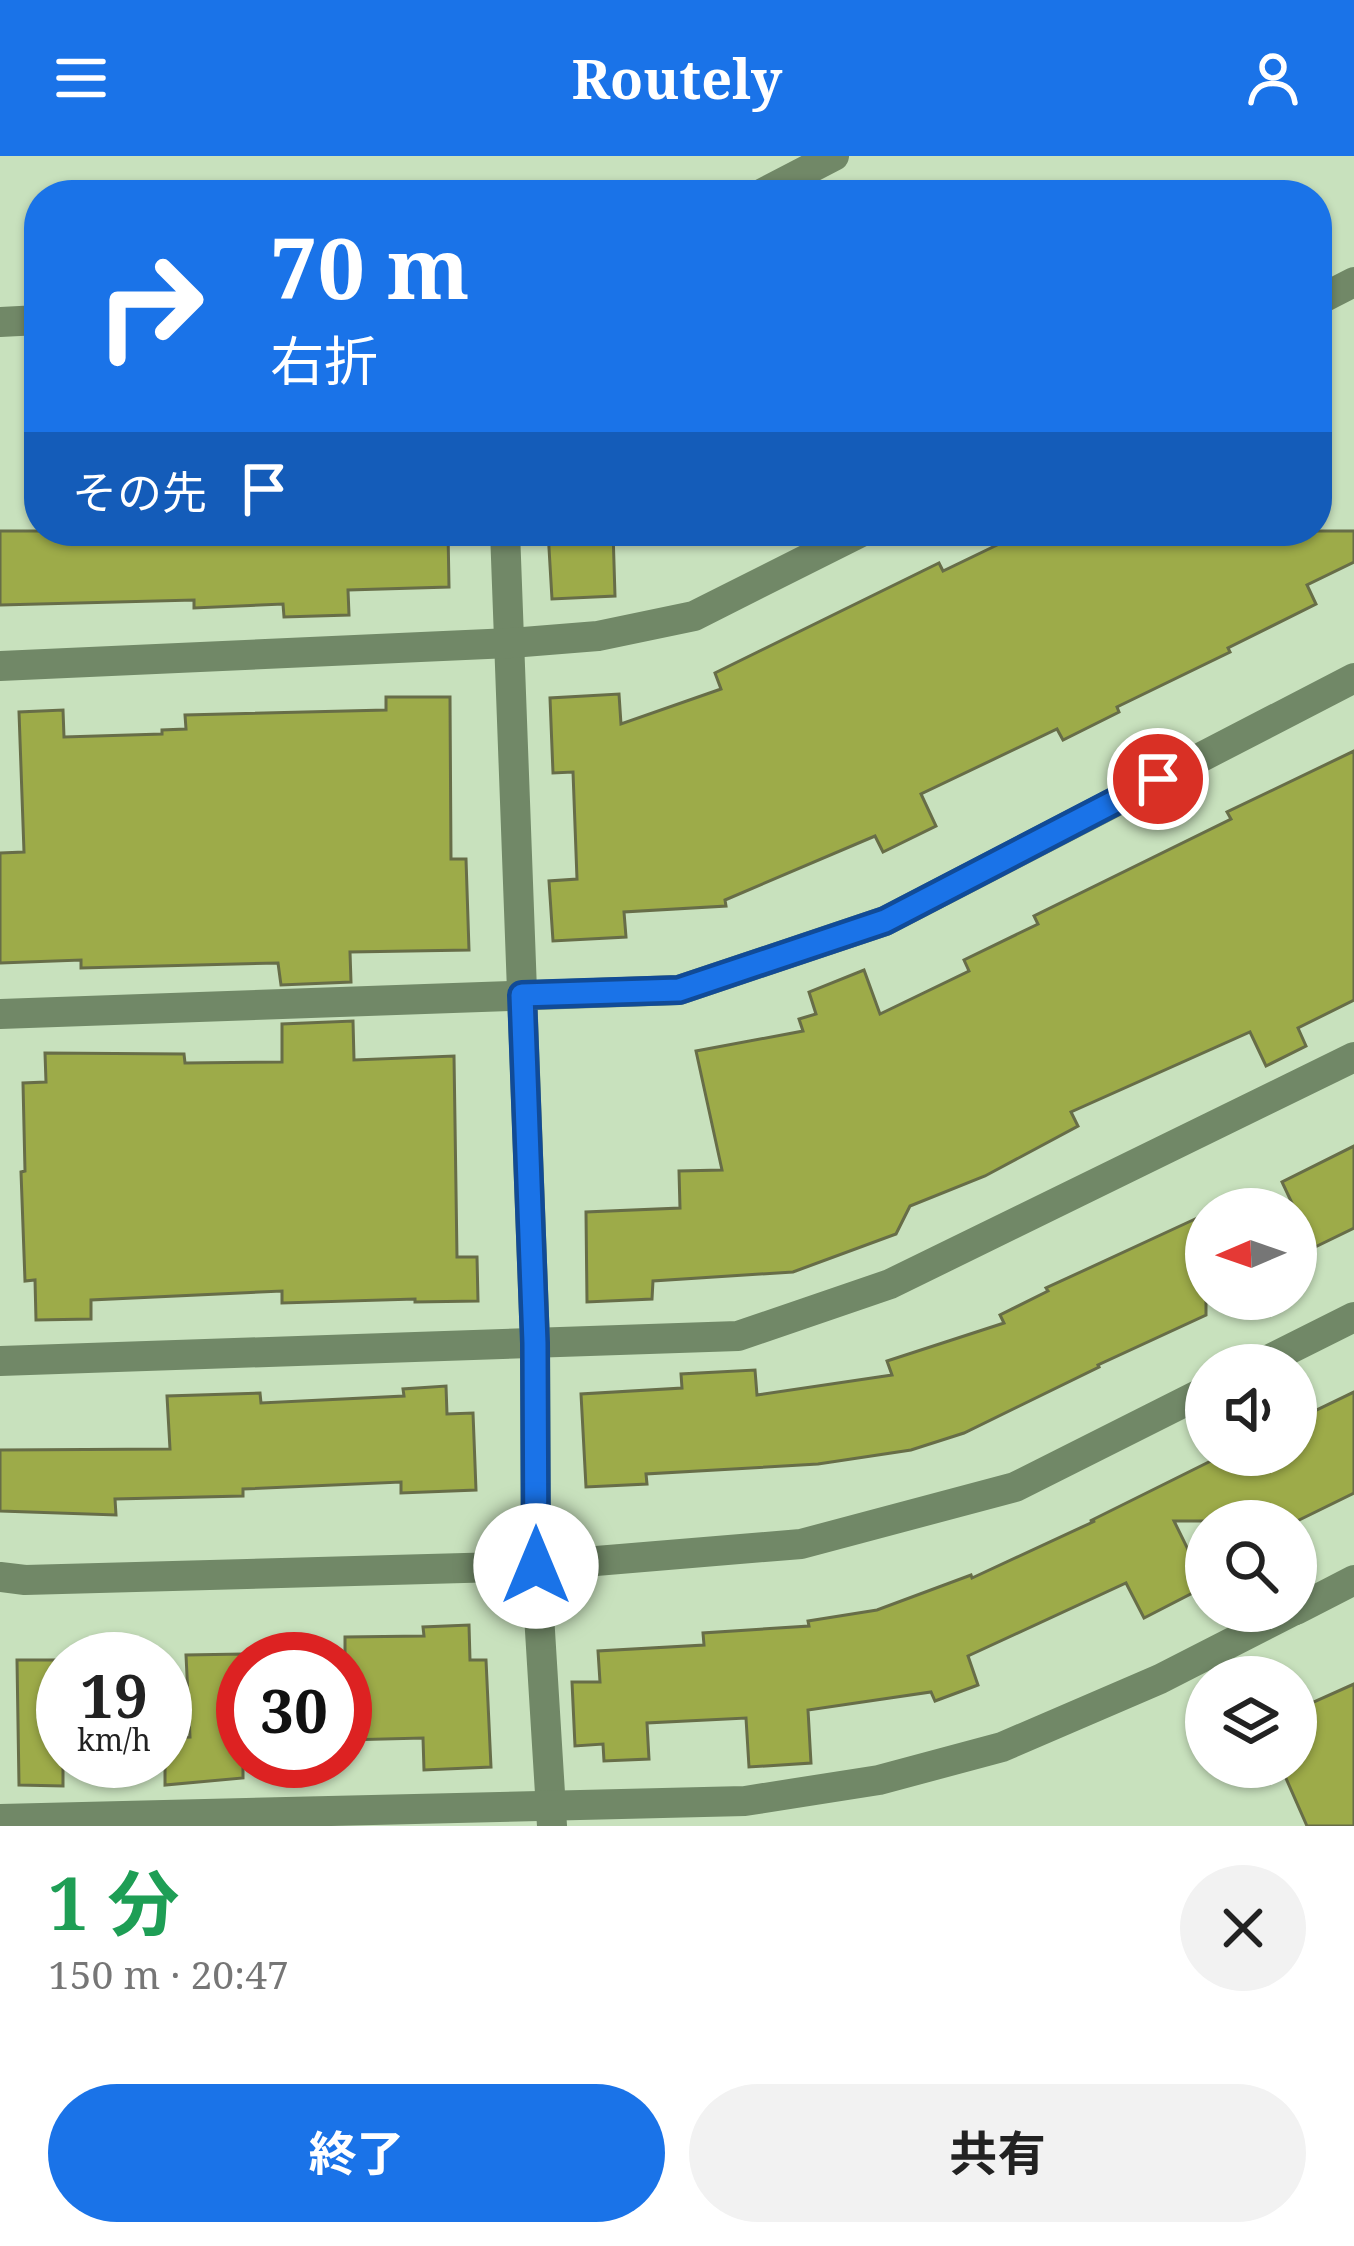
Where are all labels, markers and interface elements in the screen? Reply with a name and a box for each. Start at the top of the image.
text: Routely [572,41,782,115]
icon: menu [48,45,114,111]
icon: person [1240,45,1306,111]
text: 70 m [270,209,470,324]
icon: right [72,228,228,384]
text: 右折 [270,323,378,397]
icon: arrive [231,456,297,522]
text: その先 [72,461,207,522]
pin [1107,728,1209,830]
icon: arrive [1125,746,1191,812]
north arrow [1185,1188,1317,1320]
map controls [1185,1188,1317,1788]
button: sound [1185,1344,1317,1476]
button: search [1185,1500,1317,1632]
position arrow [473,1503,599,1629]
speed limit sign: 30 [216,1632,372,1788]
text: 19 [80,1654,148,1736]
button: layers [1185,1656,1317,1788]
text: km/h [77,1719,151,1760]
text: 1 分 [48,1853,179,1951]
button: close [1180,1865,1306,1991]
text: 150 m · 20:47 [48,1947,289,2000]
button: 終了 [48,2084,665,2222]
button: 共有 [689,2084,1306,2222]

